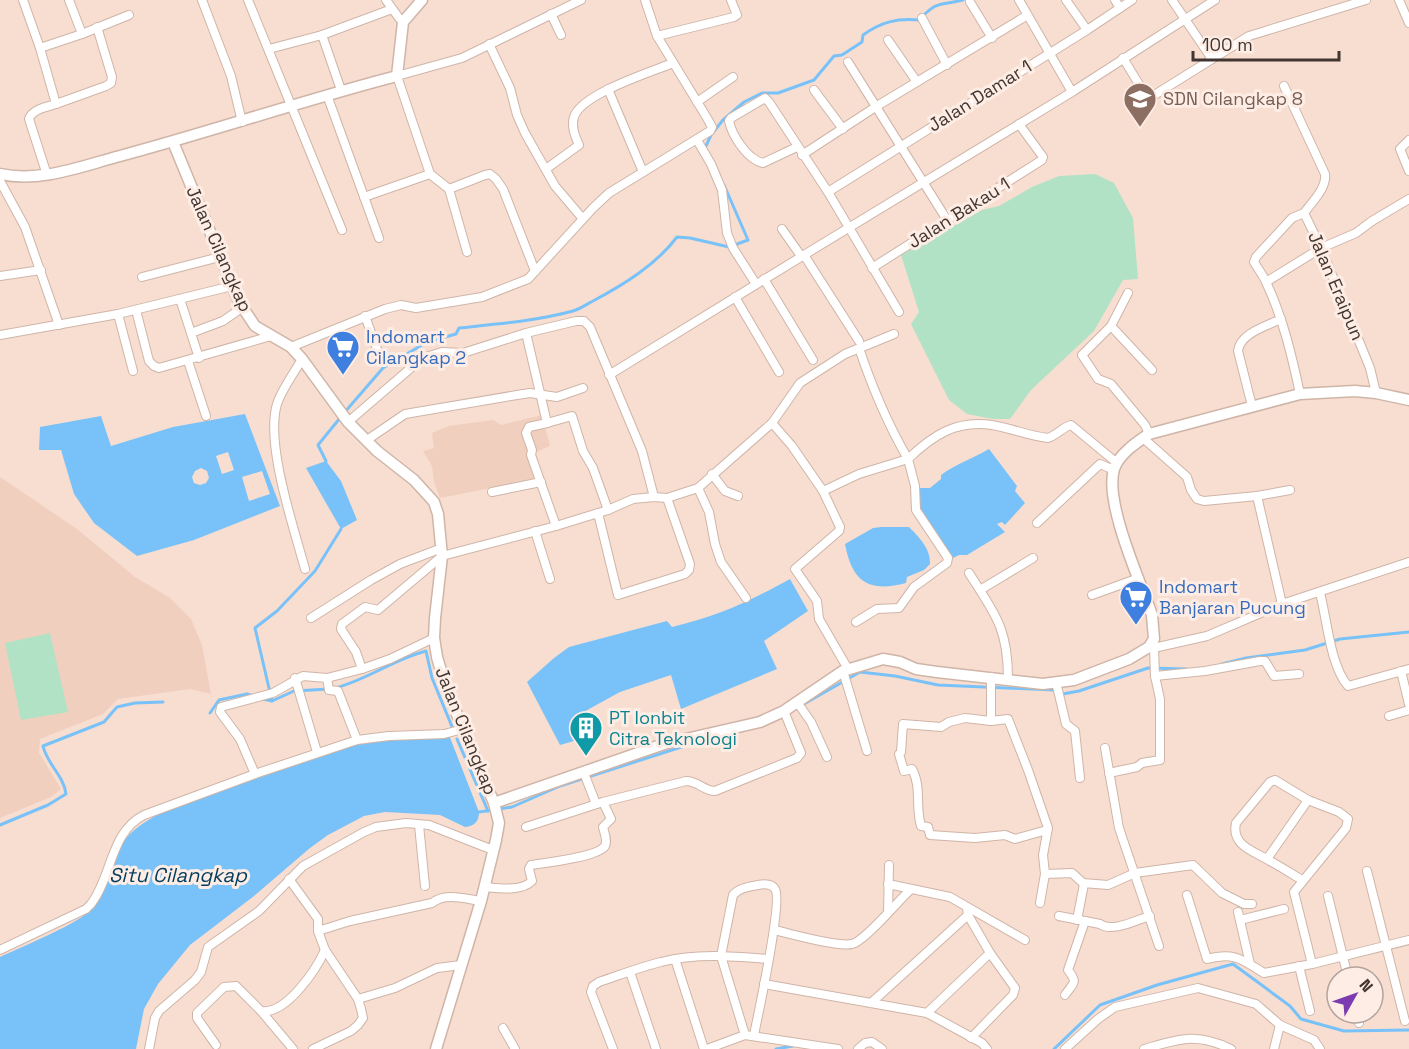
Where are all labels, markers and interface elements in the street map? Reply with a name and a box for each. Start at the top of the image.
scale bar [1193,24,1338,62]
text: 100 m [1202,33,1253,56]
street label: Jalan Damar 1 [924,55,1036,137]
school or university icon: SDN Cilangkap 8 [1122,81,1158,128]
place label: SDN Cilangkap 8 [1163,87,1303,110]
street label: Jalan Bakau 1 [903,172,1014,253]
street label: Jalan Cilangkap [181,182,258,315]
street label: Jalan Eraipun [1303,228,1370,344]
place label: Indomart Cilangkap 2 [366,325,466,369]
supermarket icon: Indomart Cilangkap 2 [325,329,361,376]
place label: Indomart Banjaran Pucung [1159,575,1306,619]
supermarket icon: Indomart Banjaran Pucung [1118,579,1154,626]
street label: Jalan Cilangkap [430,664,503,798]
place label: PT Ionbit Citra Teknologi [609,706,737,750]
building icon: PT Ionbit Citra Teknologi [568,710,604,757]
water label: Situ Cilangkap [109,862,248,888]
north arrow [1325,965,1385,1025]
text: N [1355,975,1378,997]

